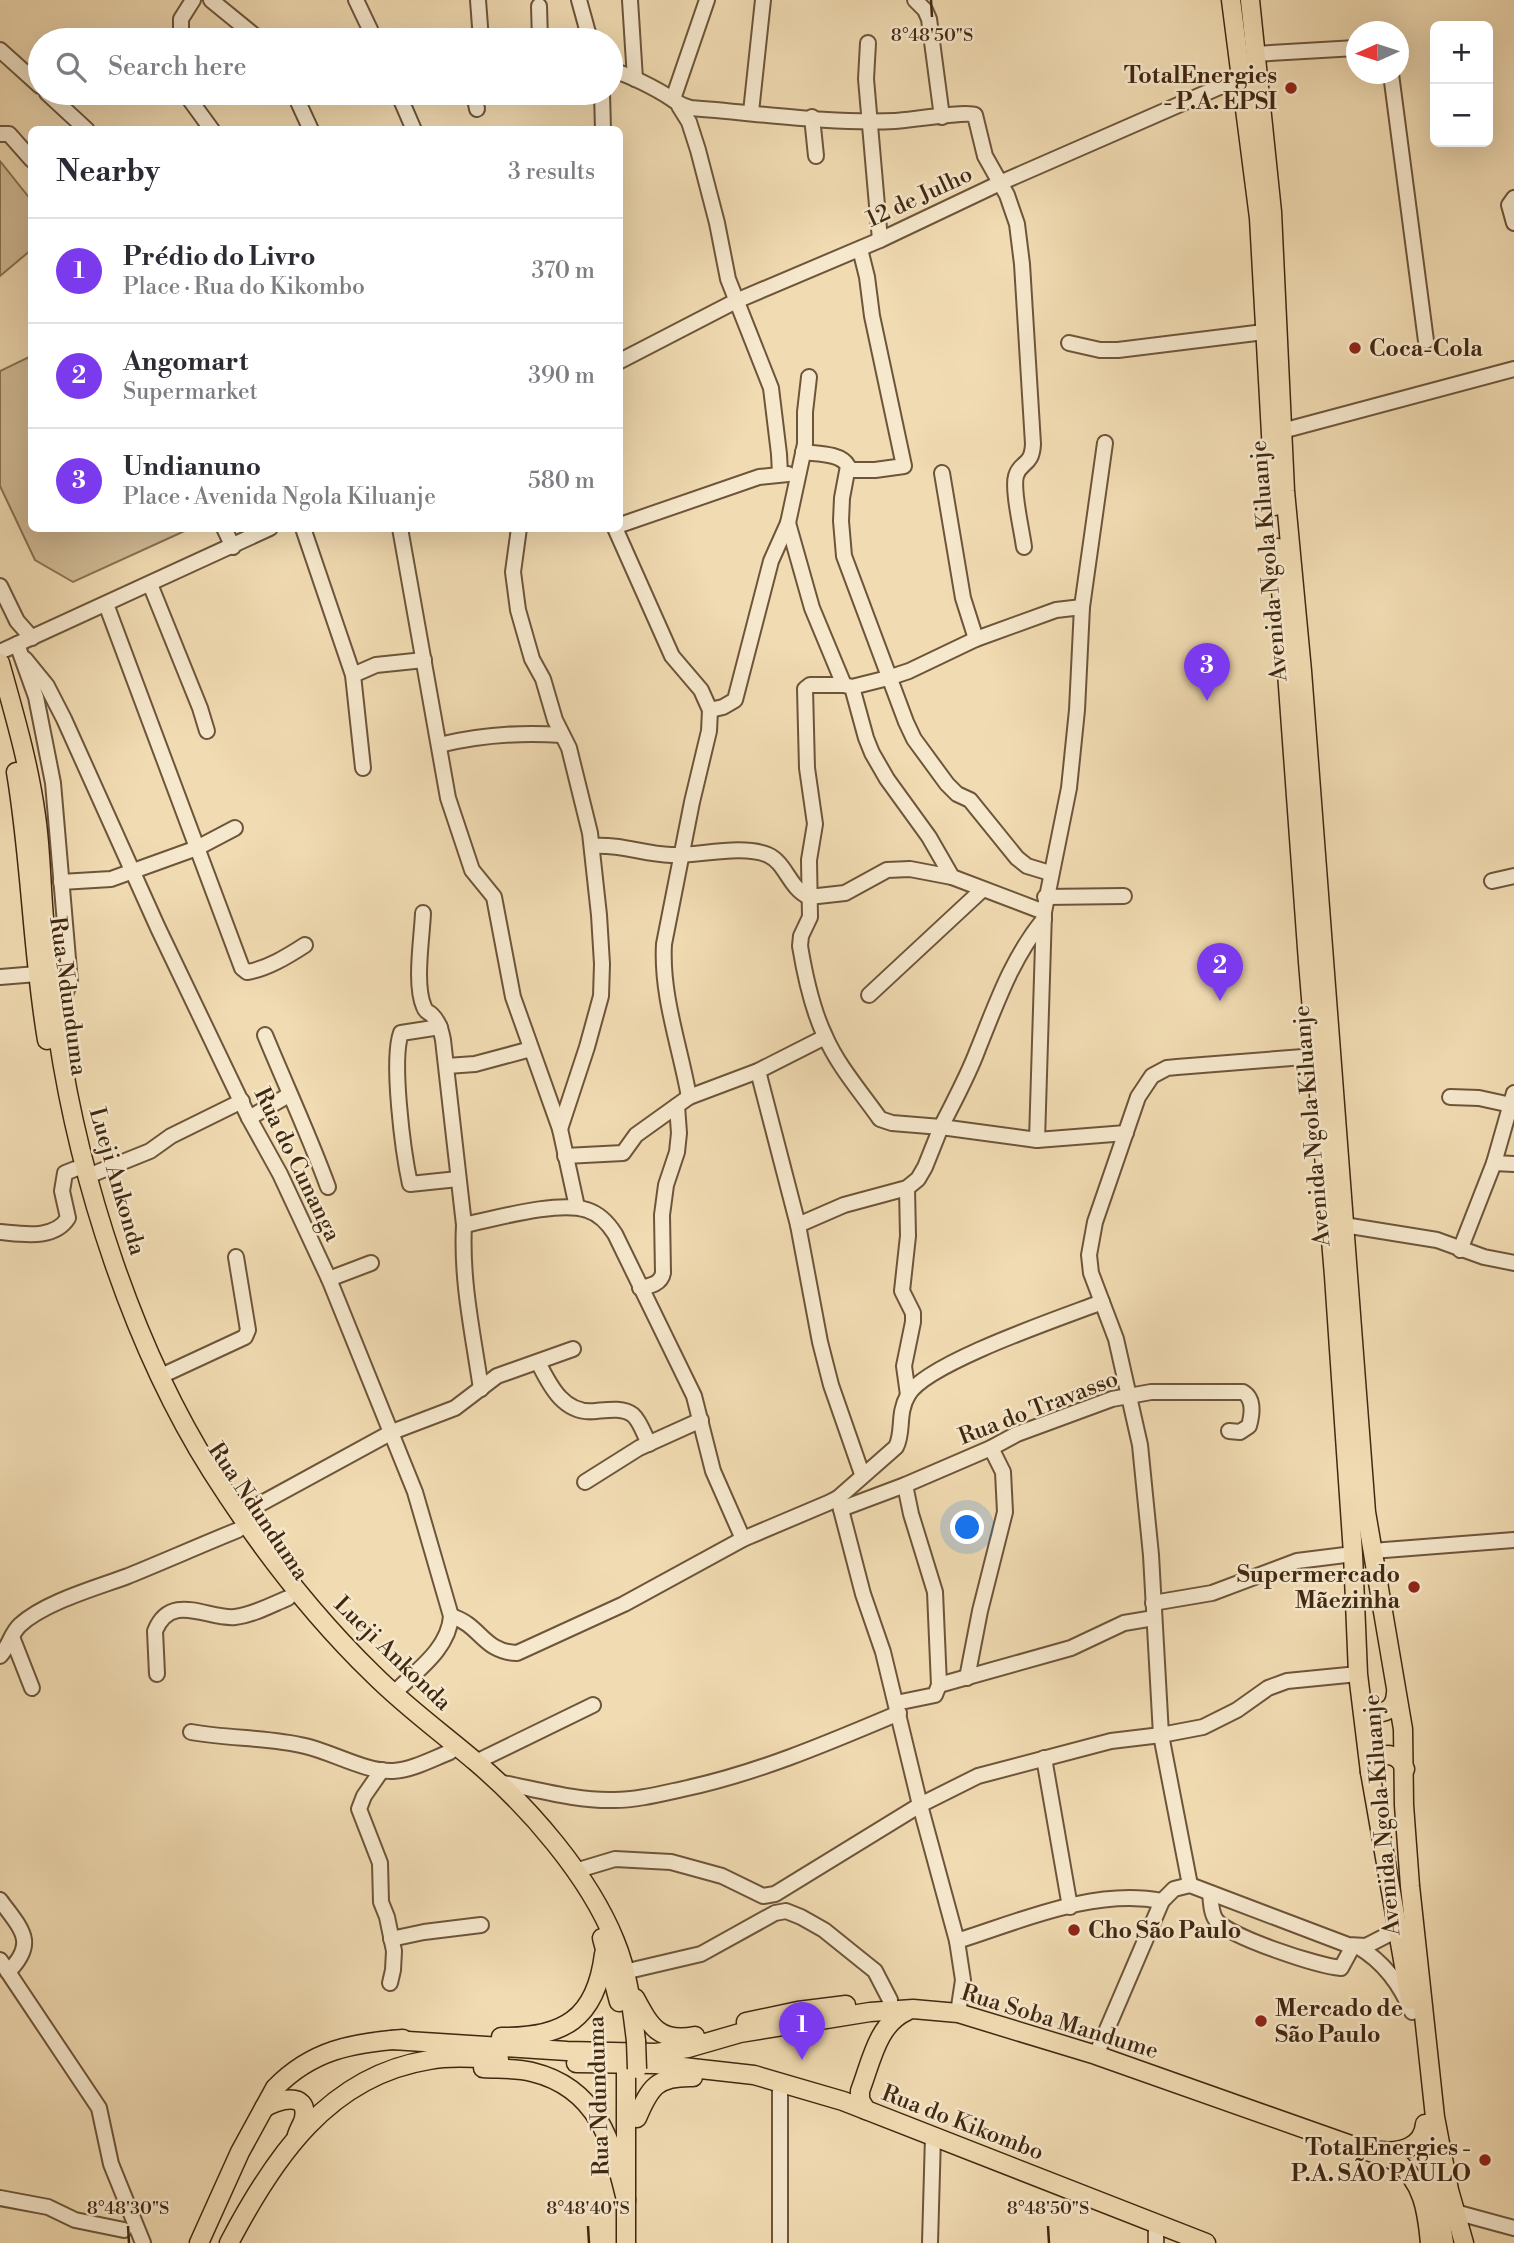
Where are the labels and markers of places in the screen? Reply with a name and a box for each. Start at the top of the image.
place label: TotalEnergies - P.A. EPSI [1124,62,1277,116]
marker: TotalEnergies - P.A. EPSI [1283,80,1299,96]
place label: Coca-Cola [1369,335,1483,363]
marker: Coca-Cola [1347,340,1363,356]
pin: 3 [1184,643,1230,701]
pin: 2 [1197,943,1243,1001]
place label: Supermercado Mãezinha [1237,1561,1401,1615]
marker: Supermercado Mãezinha [1406,1579,1422,1595]
place label: Cho São Paulo [1088,1917,1241,1945]
marker: Cho São Paulo [1066,1922,1082,1938]
place label: Mercado de São Paulo [1275,1995,1403,2049]
pin: 1 [779,2002,825,2060]
marker: Mercado de São Paulo [1253,2013,1269,2029]
place label: TotalEnergies - P.A. SÃO PAULO [1291,2134,1471,2188]
marker: TotalEnergies - P.A. SÃO PAULO [1477,2152,1493,2168]

